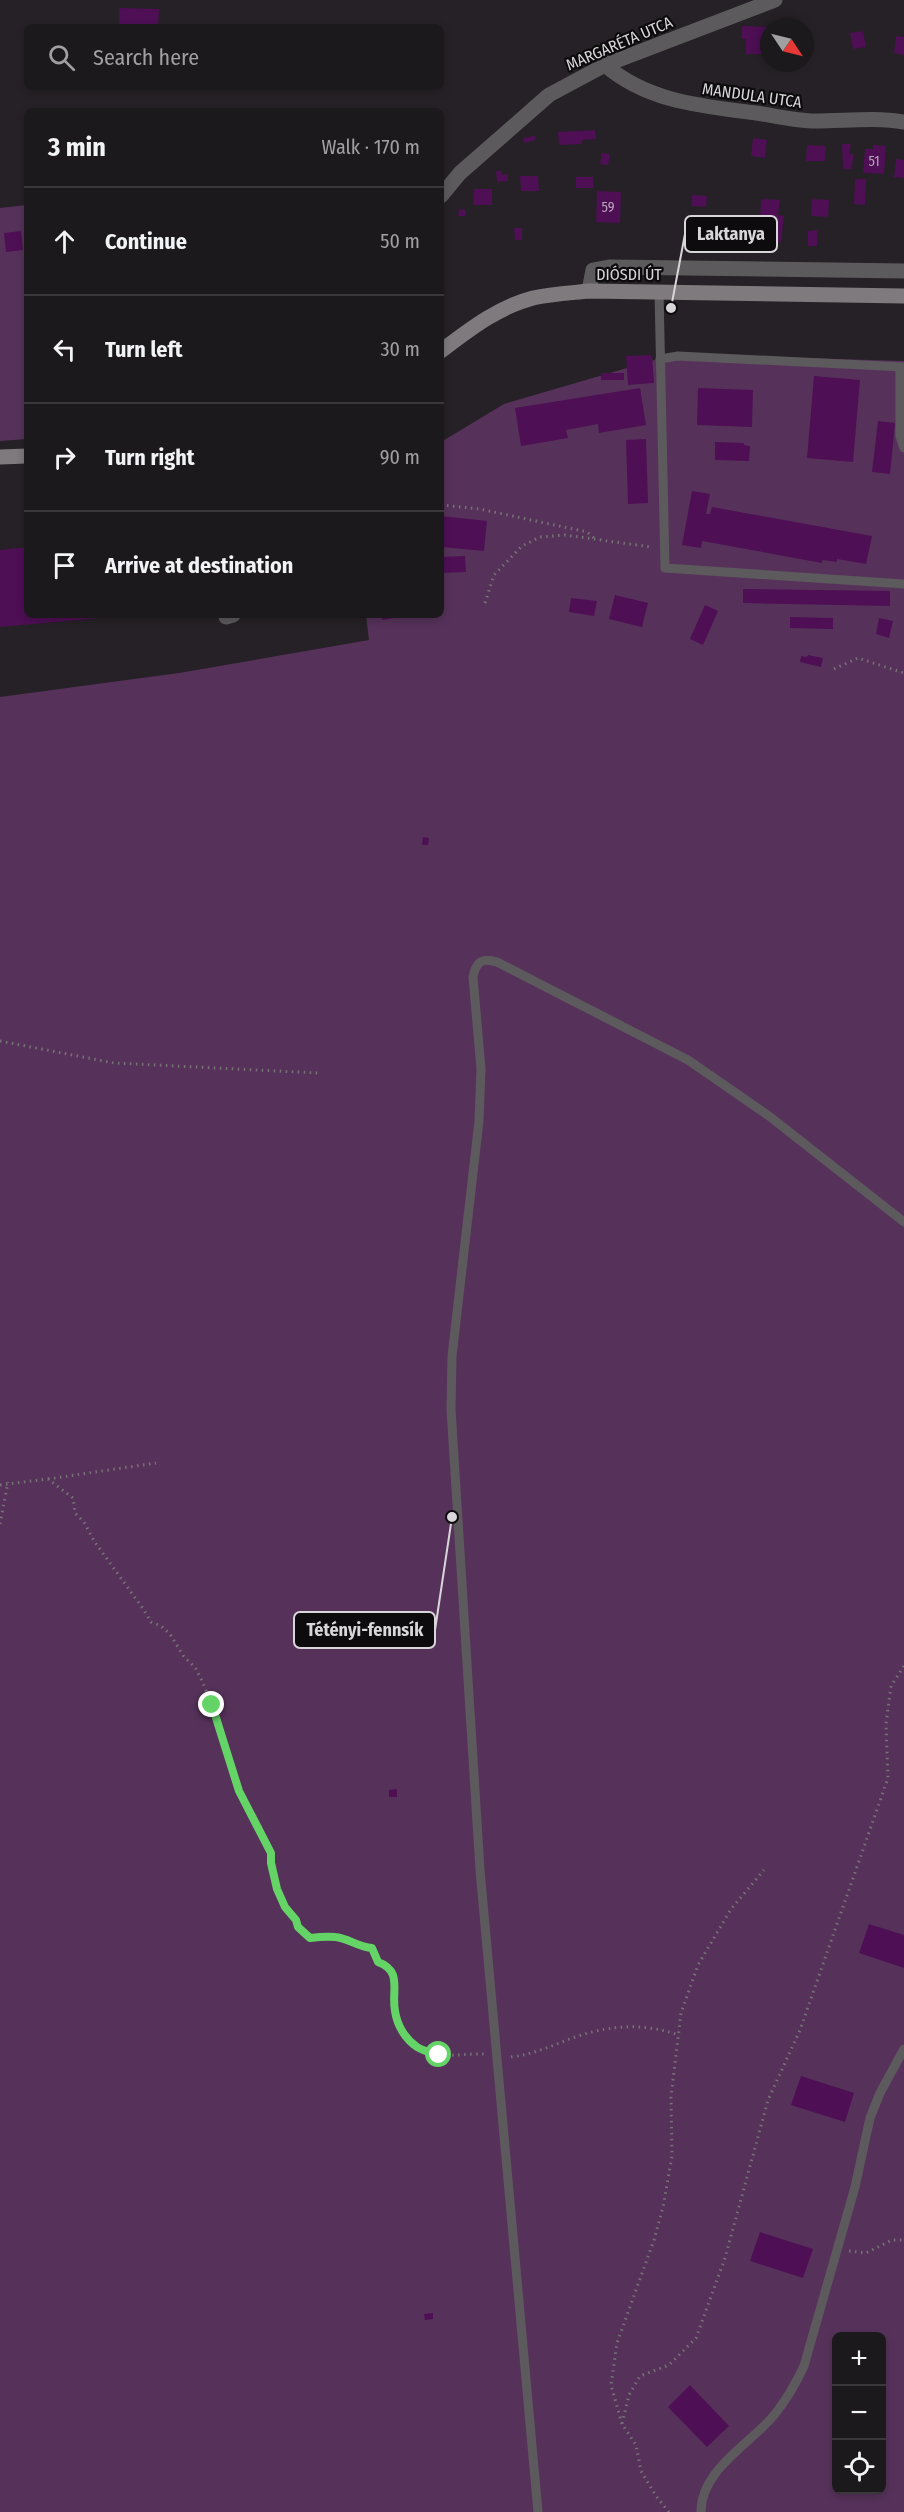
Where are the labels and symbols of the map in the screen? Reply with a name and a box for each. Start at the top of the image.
street label: MARGARÉTA UTCA [563,12,676,74]
north arrow [760,18,814,72]
street label: MANDULA UTCA [701,79,803,112]
house number: 51 [868,153,880,170]
house number: 59 [601,199,615,216]
callout: Laktanya [685,216,777,252]
text: Laktanya [697,223,765,245]
street label: DIÓSDI ÚT [596,265,662,284]
callout: Tétényi-fennsík [294,1612,435,1648]
text: Tétényi-fennsík [307,1619,424,1641]
route end [198,1691,224,1717]
route start [425,2041,451,2067]

